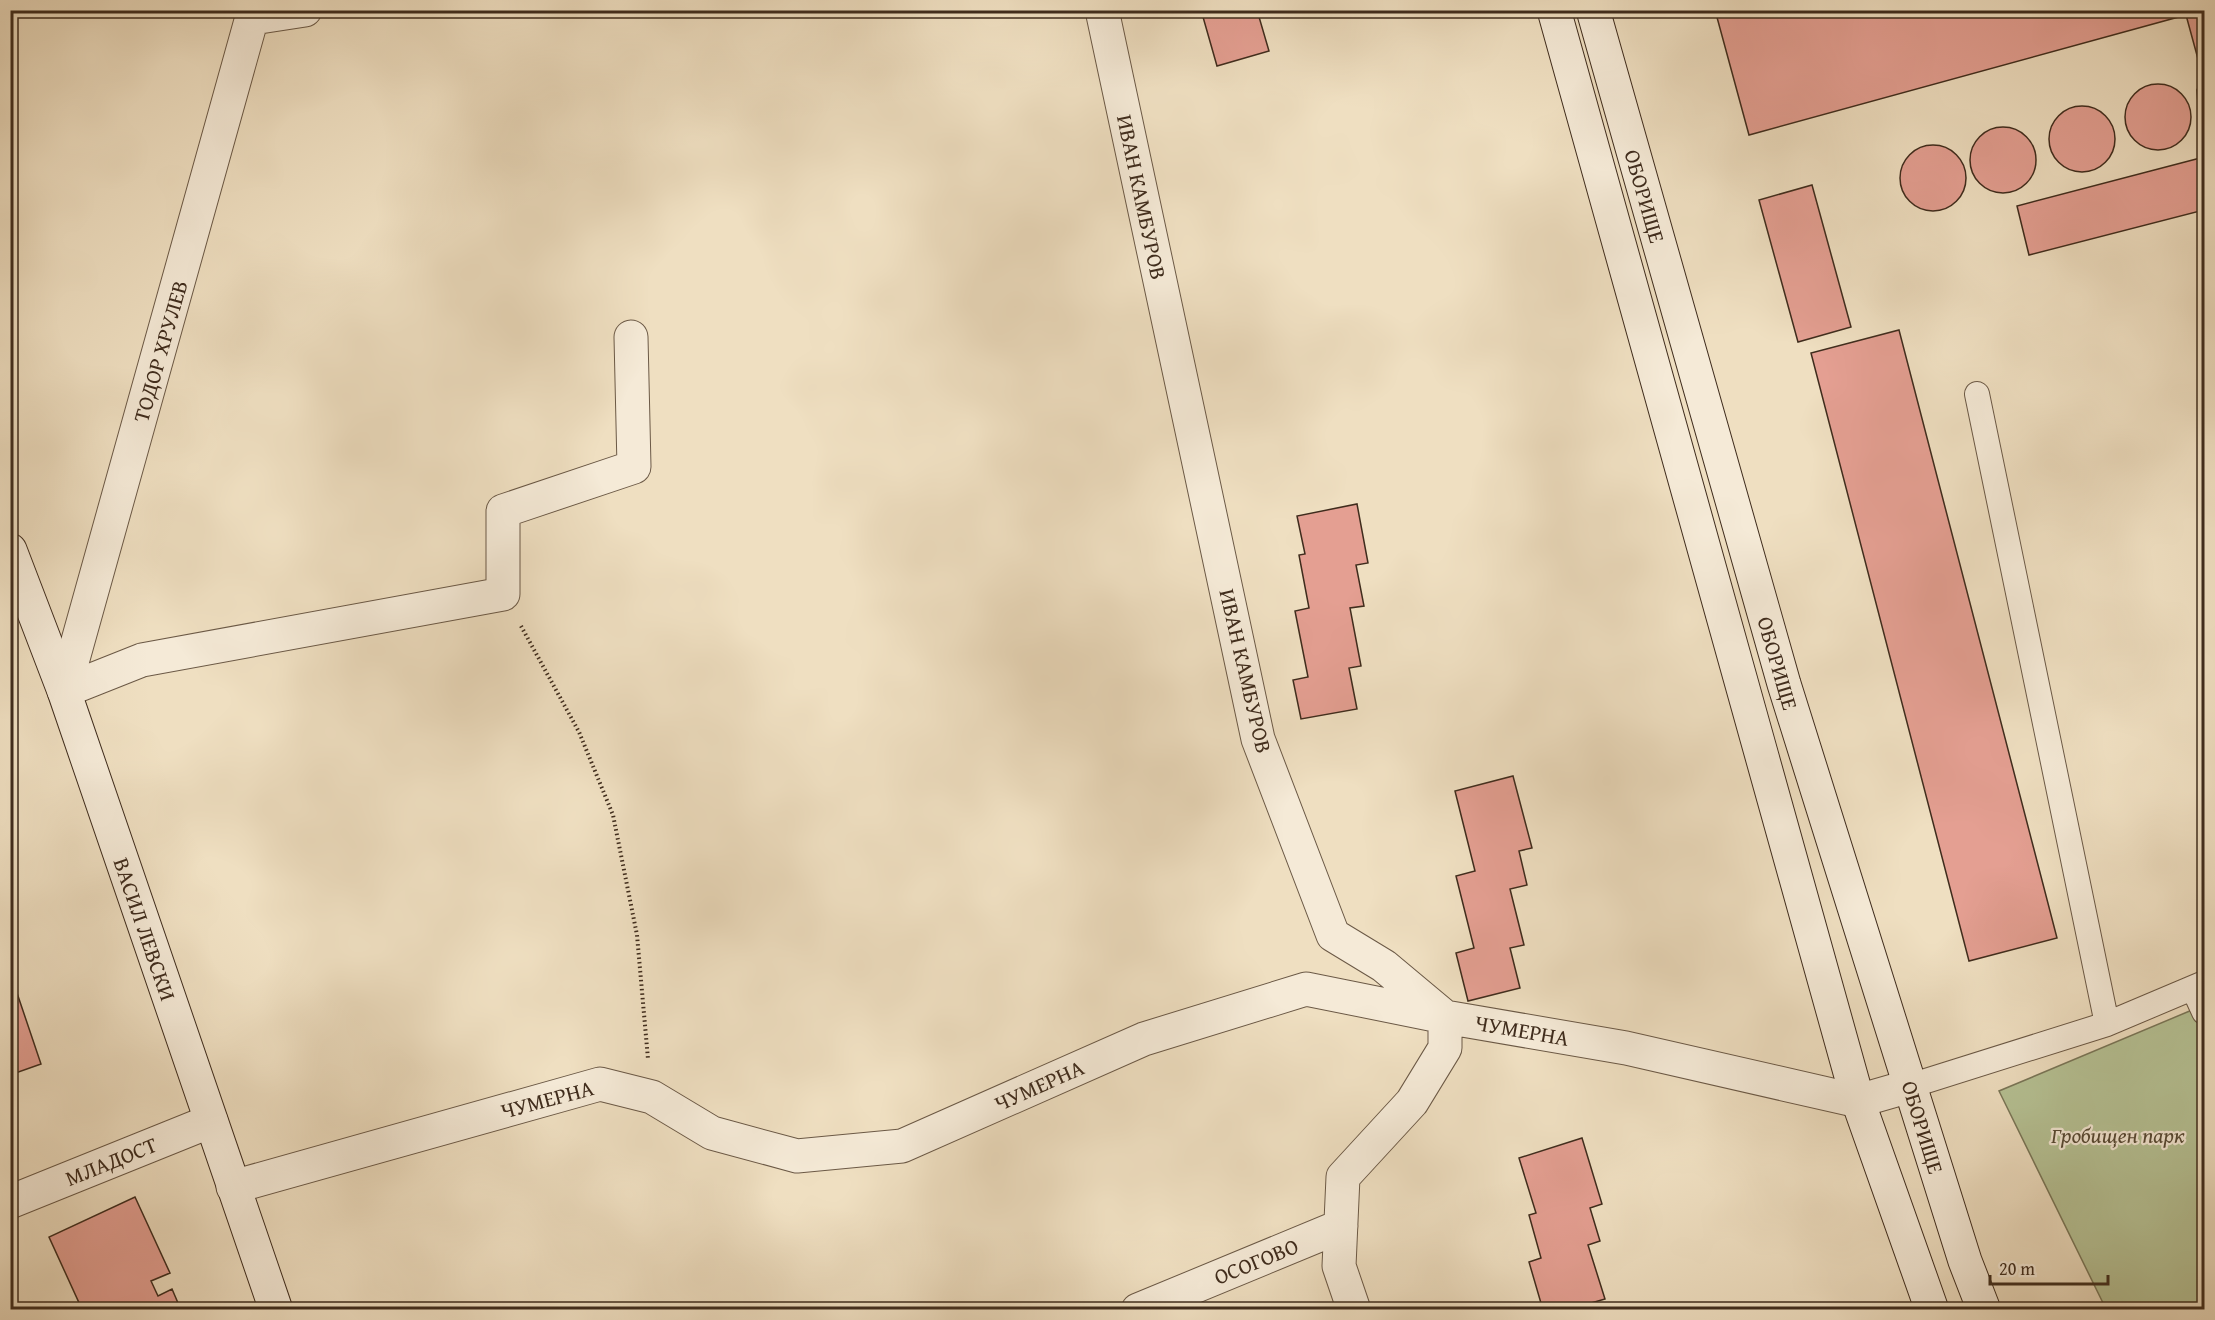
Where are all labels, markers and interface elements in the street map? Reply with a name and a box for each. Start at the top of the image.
street label: ИВАН КАМБУРОВ [1109,112,1175,282]
street label: ОБОРИЩЕ [1616,146,1674,246]
street label: ТОДОР ХРУЛЕВ [124,276,196,426]
street label: ИВАН КАМБУРОВ [1212,586,1280,756]
street label: ОБОРИЩЕ [1749,613,1807,713]
street label: ВАСИЛ ЛЕВСКИ [106,853,184,1005]
street label: ЧУМЕРНА [1472,1006,1572,1054]
street label: ЧУМЕРНА [989,1051,1090,1119]
street label: ЧУМЕРНА [497,1071,598,1127]
street label: ОБОРИЩЕ [1894,1077,1952,1177]
park label: Гробищен парк [2050,1119,2185,1151]
street label: МЛАДОСТ [60,1128,162,1194]
street label: ОСОГОВО [1209,1230,1303,1292]
scale bar [1990,1248,2108,1286]
text: 20 m [1999,1255,2035,1282]

